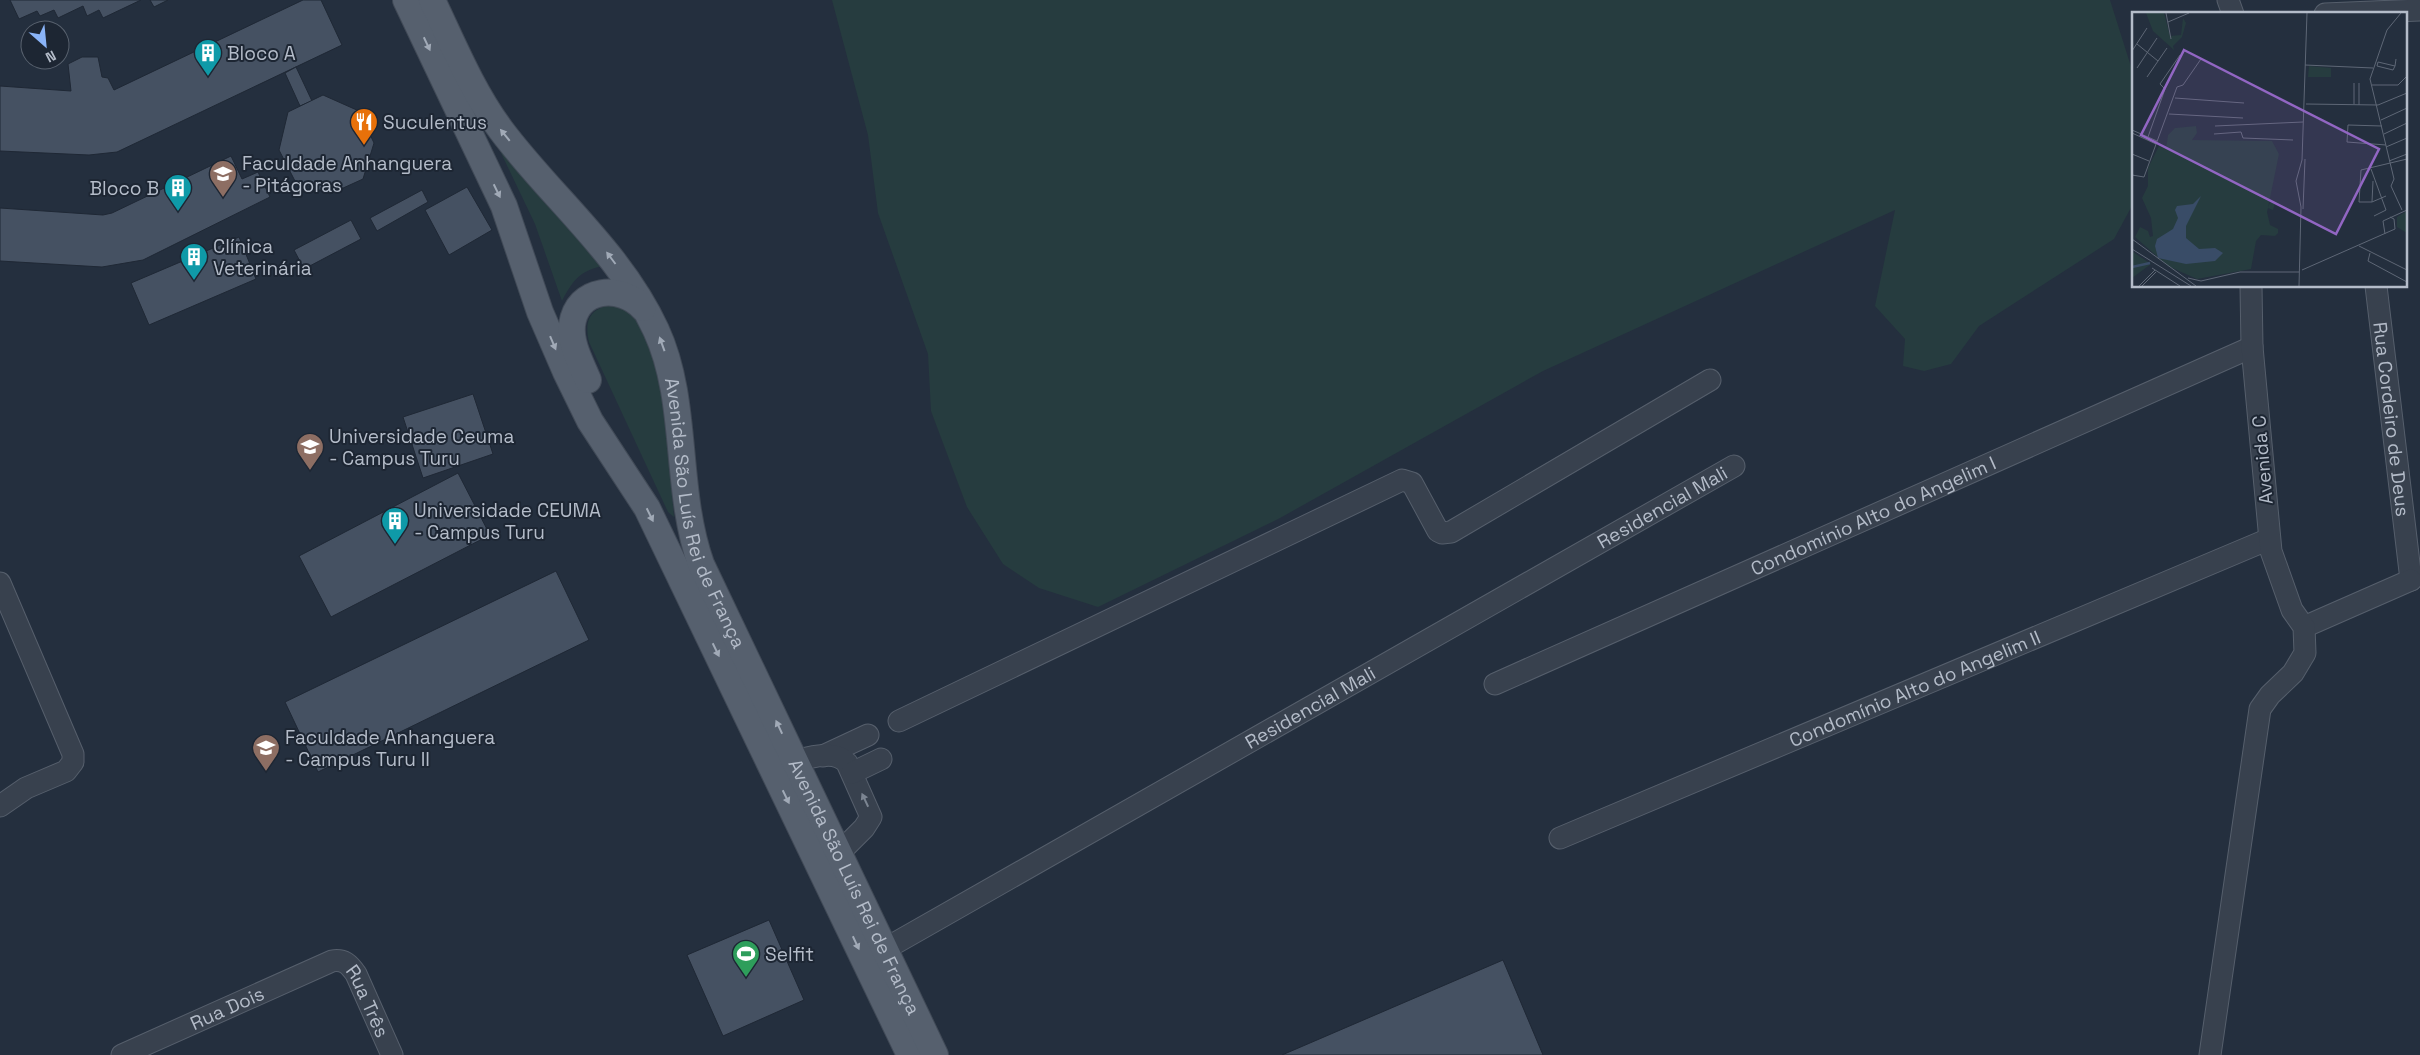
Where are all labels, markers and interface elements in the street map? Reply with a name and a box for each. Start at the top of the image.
inset map [2132,12,2408,288]
north arrow [20,20,70,70]
one-way arrow [423,37,431,51]
building icon: Bloco A [193,38,223,77]
place label: Bloco A [227,41,296,66]
text: N [43,46,59,67]
restaurant icon: Suculentus [349,107,379,146]
place label: Suculentus [383,110,487,135]
one-way arrow [500,129,511,142]
place label: Faculdade Anhanguera - Pitágoras [242,151,452,198]
school or university icon: Faculdade Anhanguera - Pitágoras [208,159,238,198]
building icon: Bloco B [163,173,193,212]
place label: Bloco B [89,176,159,201]
one-way arrow [492,183,501,198]
place label: Clínica Veterinária [213,234,312,281]
building icon: Clínica Veterinária [179,242,209,281]
one-way arrow [606,252,617,265]
street label: Rua Cordeiro de Deus [2367,320,2415,518]
one-way arrow [549,336,557,351]
one-way arrow [658,337,665,352]
street label: Avenida São Luís Rei de França [659,375,751,653]
street label: Avenida C [2246,414,2279,506]
place label: Universidade Ceuma - Campus Turu [329,424,514,471]
school or university icon: Universidade Ceuma - Campus Turu [295,432,325,471]
street label: Condomínio Alto do Angelim I [1747,451,2000,582]
street label: Residencial Mali [1593,460,1732,554]
place label: Universidade CEUMA - Campus Turu [414,498,601,545]
building icon: Universidade CEUMA - Campus Turu [380,506,410,545]
one-way arrow [647,508,655,522]
street label: Condomínio Alto do Angelim II [1785,625,2044,753]
one-way arrow [712,643,720,657]
street label: Residencial Mali [1241,661,1380,755]
one-way arrow [775,719,783,734]
place label: Faculdade Anhanguera - Campus Turu II [285,725,495,772]
school or university icon: Faculdade Anhanguera - Campus Turu II [251,733,281,772]
street label: Avenida São Luís Rei de França [783,755,926,1019]
one-way arrow [782,790,790,804]
one-way arrow [861,793,869,807]
one-way arrow [853,936,861,950]
sports icon: Selfit [731,939,761,978]
place label: Selfit [765,942,814,967]
street label: Rua Três [340,960,395,1041]
street label: Rua Dois [186,981,268,1036]

